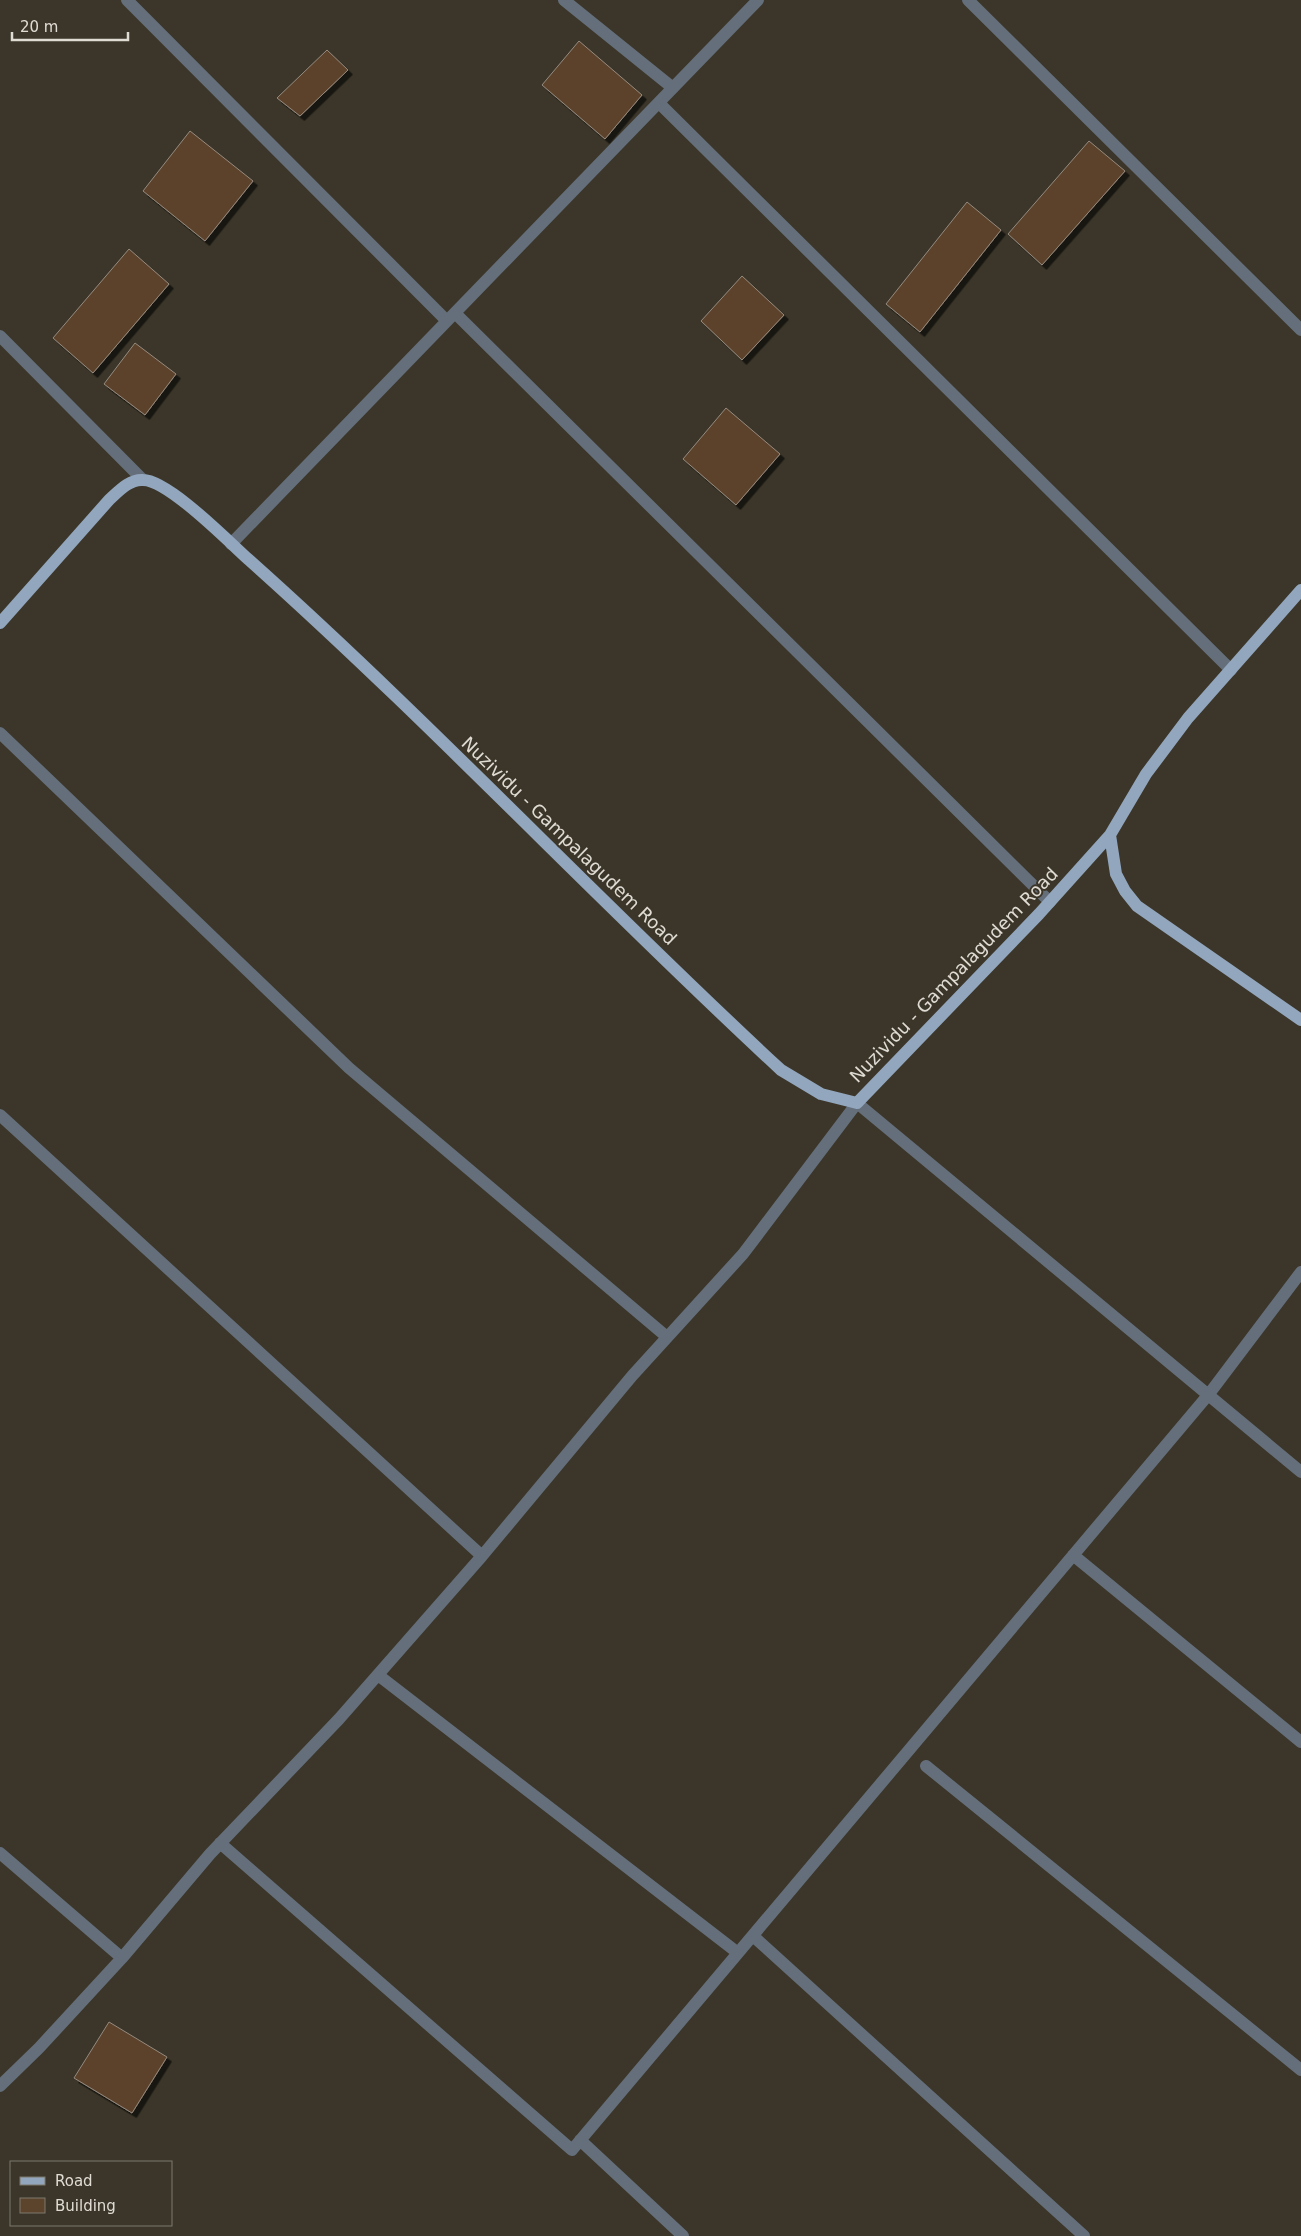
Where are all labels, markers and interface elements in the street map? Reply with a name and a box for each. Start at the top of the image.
scale bar [12,10,129,42]
text: 20 m [20,18,58,36]
street label: Nuzividu - Gampalagudem Road [458,732,681,949]
street label: Nuzividu - Gampalagudem Road [845,863,1062,1086]
legend [10,2161,172,2226]
text: Road [55,2172,93,2190]
text: Building [55,2197,116,2215]

